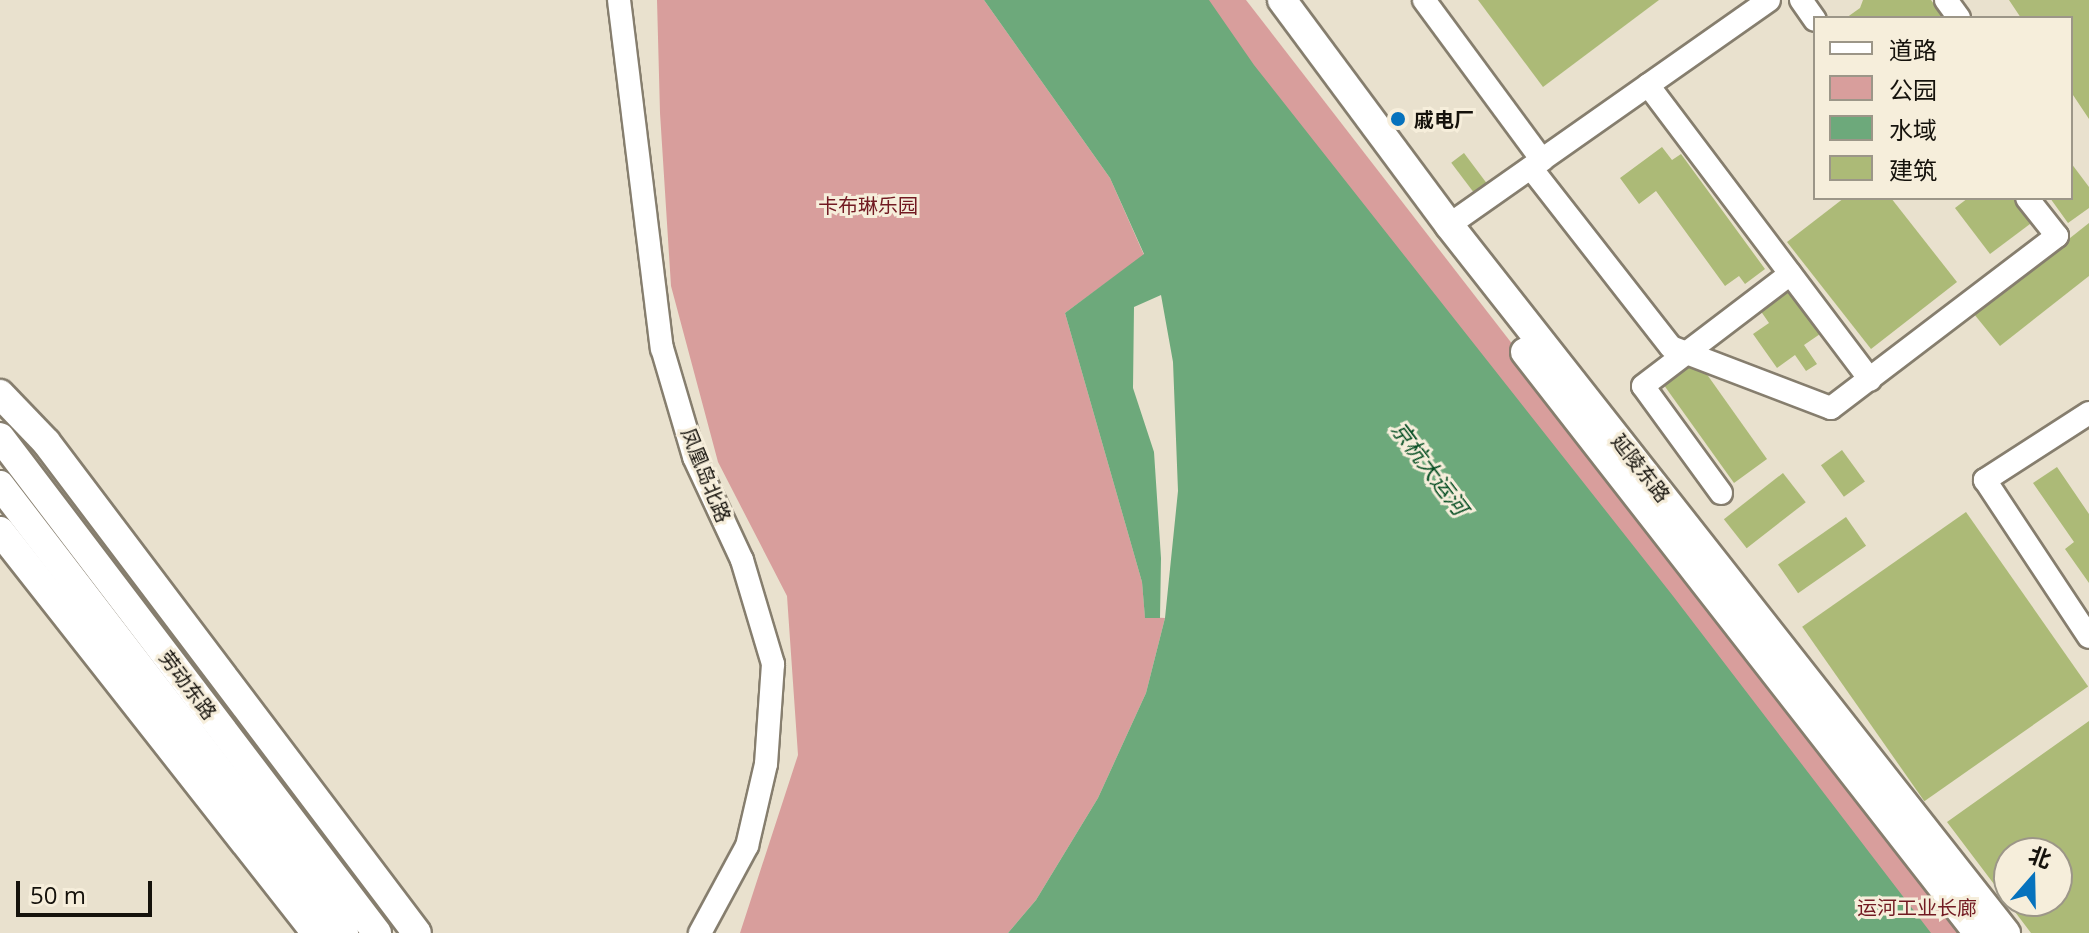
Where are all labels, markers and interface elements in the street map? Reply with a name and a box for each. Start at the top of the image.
legend [1813,16,2073,200]
text: 道路 [1889,33,1937,66]
text: 公园 [1889,73,1937,106]
place label: 戚电厂 [1414,107,1474,131]
marker: 戚电厂 [1389,110,1407,128]
text: 水域 [1889,113,1937,146]
text: 建筑 [1889,153,1937,186]
park label: 卡布琳乐园 [818,193,918,217]
water label: 京杭大运河 [1386,416,1474,520]
street label: 凤凰岛北路 [676,424,736,526]
street label: 延陵东路 [1607,429,1675,507]
street label: 劳动东路 [154,646,222,724]
north arrow [1993,837,2073,917]
text: 北 [2025,838,2056,874]
scale bar [20,865,156,915]
text: 50 m [30,878,86,911]
park label: 运河工业长廊 [1857,895,1977,919]

